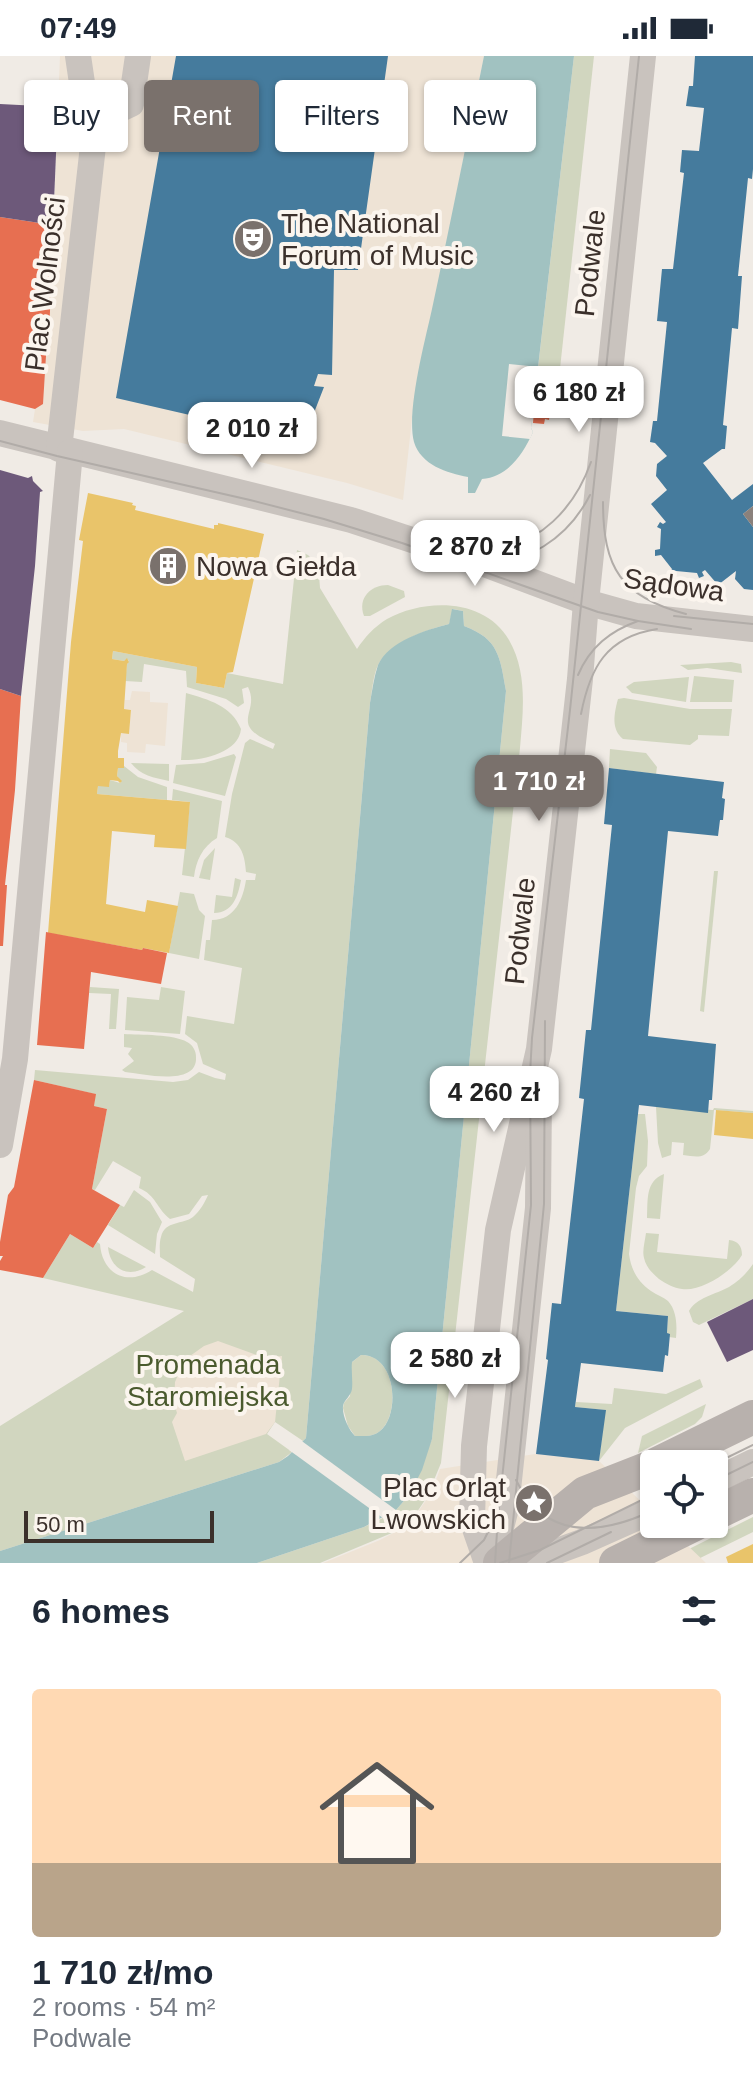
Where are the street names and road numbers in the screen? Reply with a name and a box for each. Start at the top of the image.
street label: Plac Wolności [19,195,71,373]
street label: Podwale [569,208,611,318]
street label: Sądowa [622,563,727,607]
street label: Podwale [499,876,541,986]

